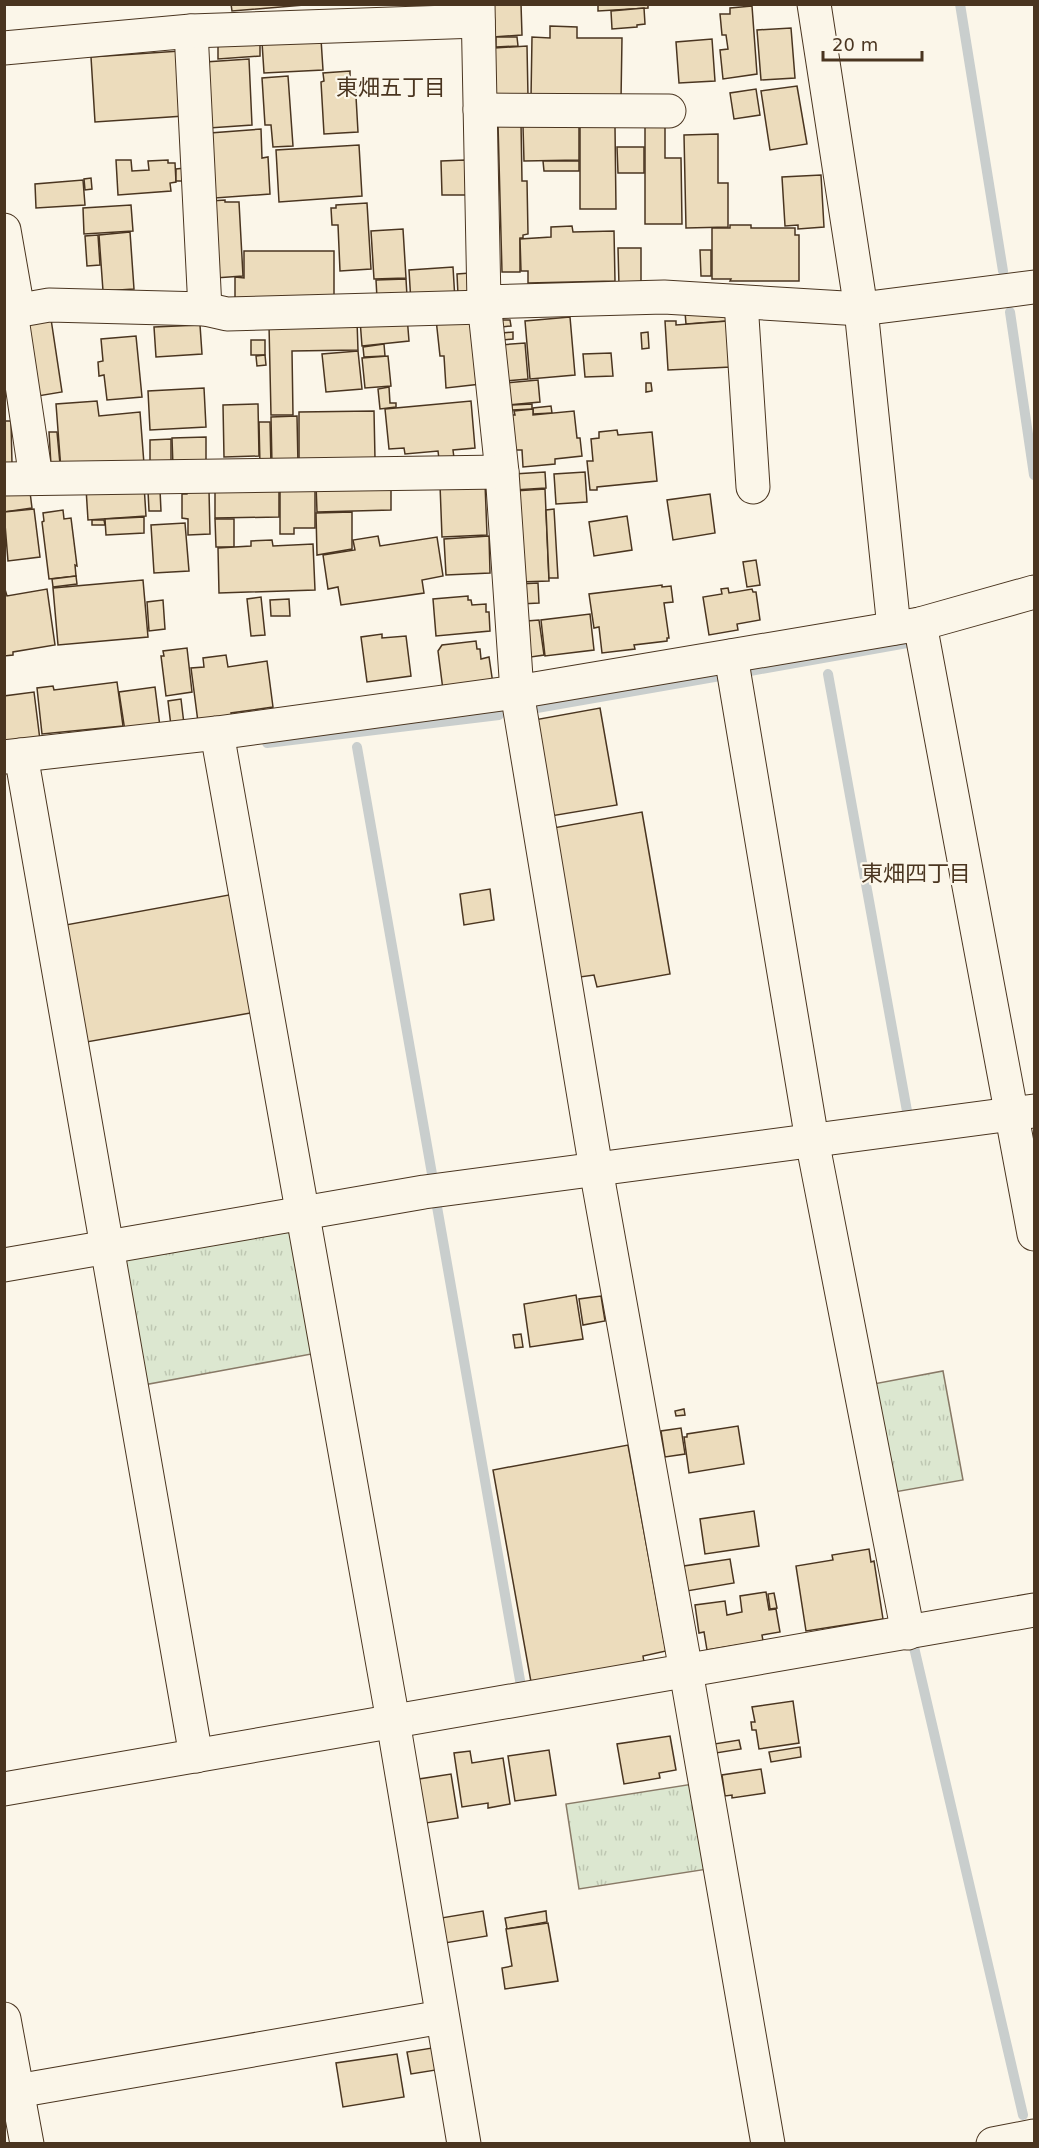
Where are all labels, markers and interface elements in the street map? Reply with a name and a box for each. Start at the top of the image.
scale bar [823,24,922,62]
text: 20 m [832,34,878,55]
district label: 東畑五丁目 [336,75,446,100]
district label: 東畑四丁目 [861,861,971,886]

